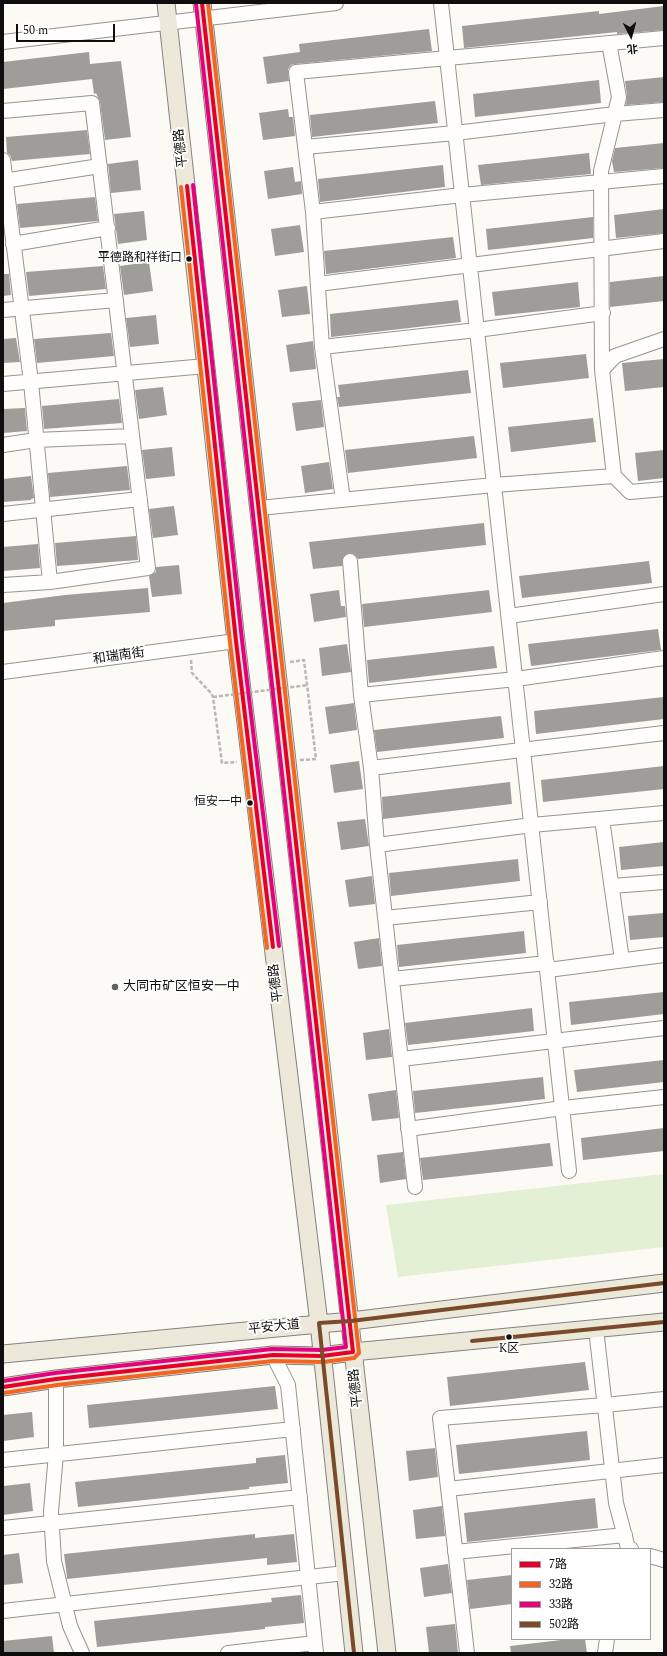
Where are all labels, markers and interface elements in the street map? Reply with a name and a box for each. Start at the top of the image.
scale bar [18,16,117,42]
north arrow [611,16,651,56]
text: 50 m [23,21,48,40]
text: 北 [626,39,639,57]
street label: 平德路 [172,128,192,168]
place label: 平德路和祥街口 [98,252,182,266]
marker: 平德路和祥街口 [184,254,194,264]
street label: 和瑞南街 [92,646,146,668]
place label: 恒安一中 [194,796,242,810]
marker: 恒安一中 [245,798,255,808]
street label: 平德路 [267,963,287,1003]
place label: 大同市矿区恒安一中 [123,979,240,995]
marker: 大同市矿区恒安一中 [110,982,120,992]
street label: 平安大道 [247,1318,301,1338]
marker: K区 [504,1332,514,1342]
place label: K区 [499,1343,519,1357]
street label: 平德路 [347,1368,367,1408]
legend [511,1548,651,1640]
text: 7路 [549,1555,567,1574]
text: 32路 [549,1575,573,1594]
text: 33路 [549,1595,573,1614]
text: 502路 [549,1615,579,1634]

